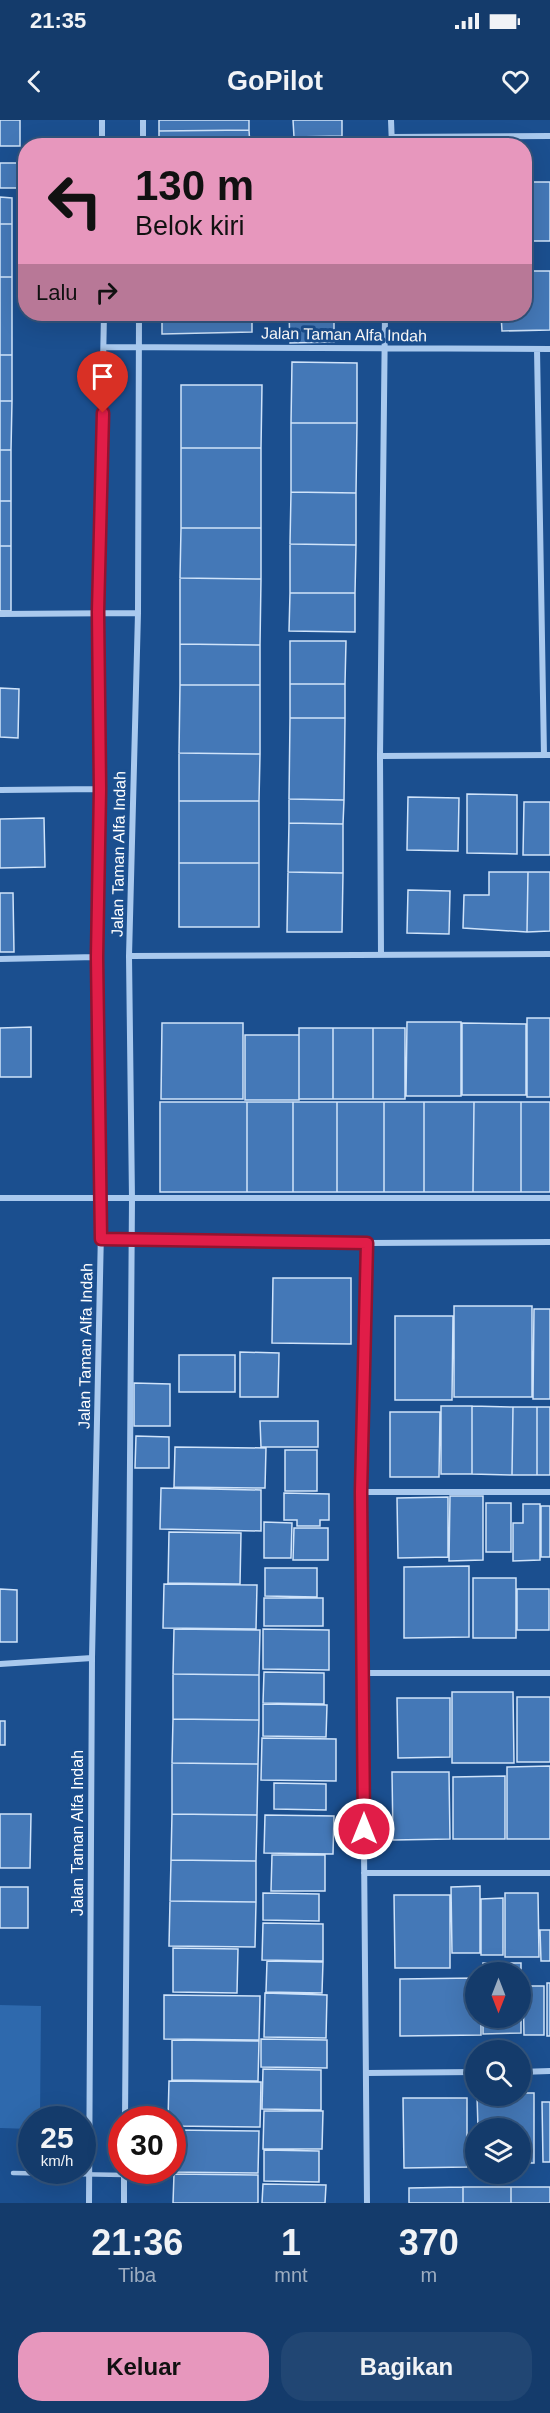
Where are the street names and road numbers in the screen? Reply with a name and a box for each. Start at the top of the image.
street label: Jalan Taman Alfa Indah [261,325,427,344]
street label: Jalan Taman Alfa Indah [109,771,128,937]
street label: Jalan Taman Alfa Indah [76,1263,95,1429]
street label: Jalan Taman Alfa Indah [69,1750,86,1916]

